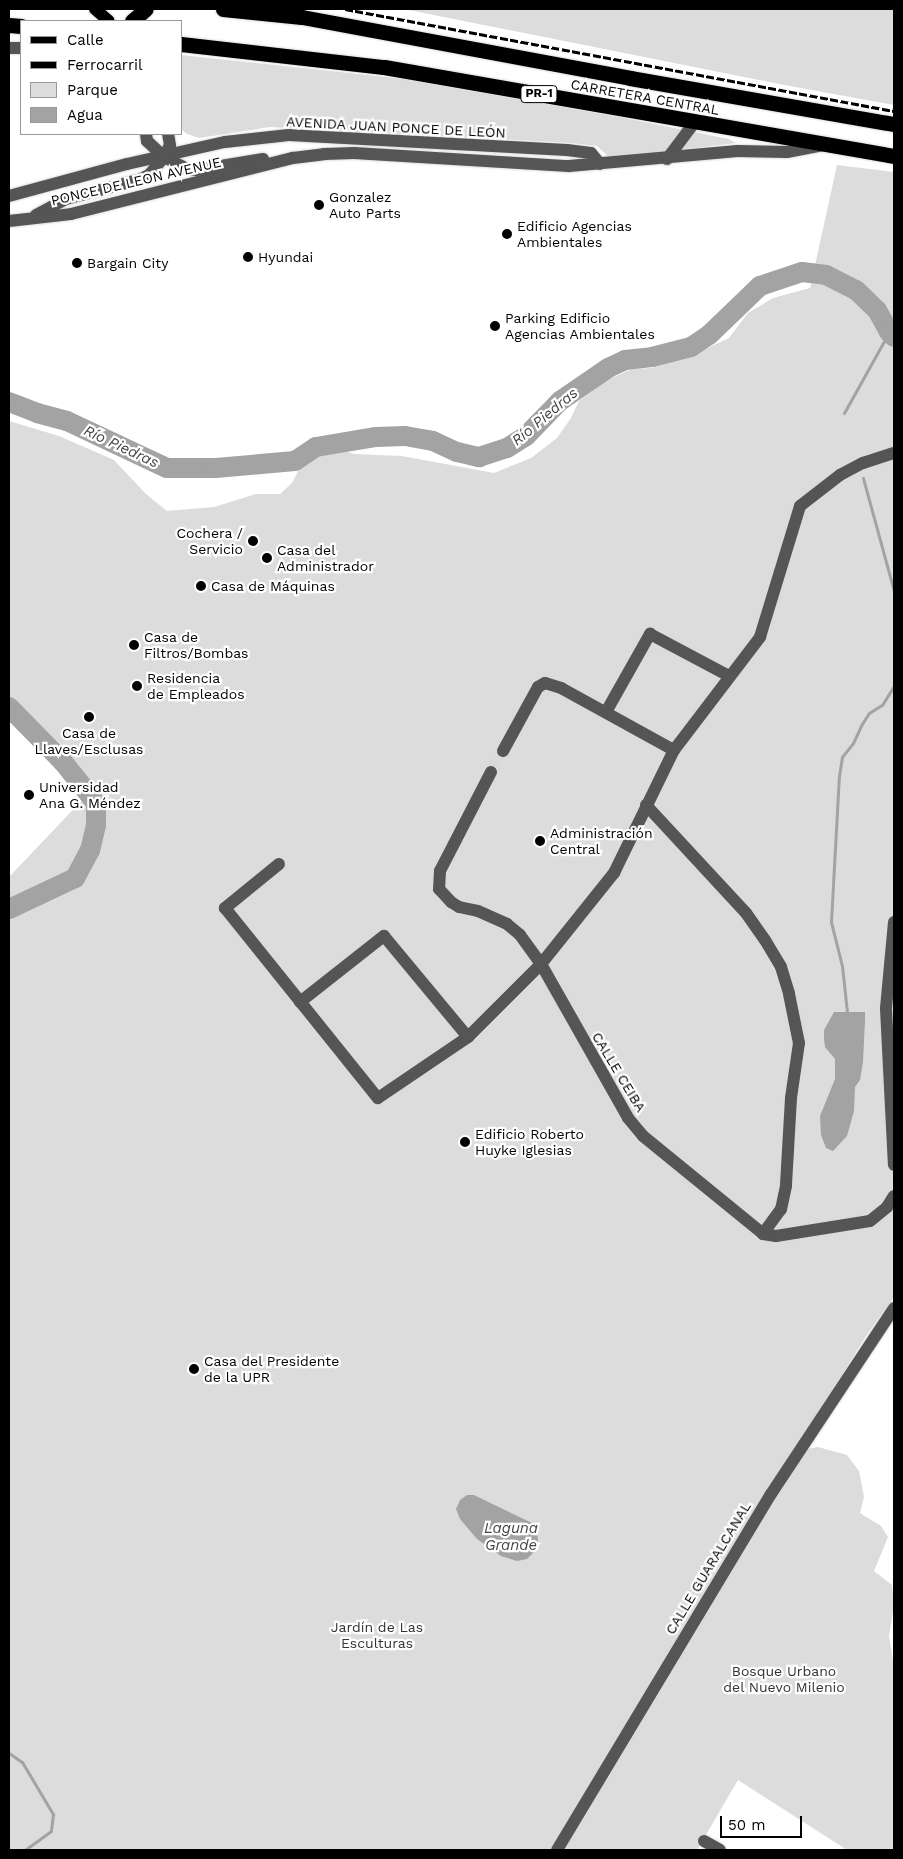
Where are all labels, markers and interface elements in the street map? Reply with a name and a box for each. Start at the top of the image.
legend [20,20,182,135]
text: Calle [67,31,104,49]
text: Ferrocarril [67,56,143,74]
street label: CARRETERA CENTRAL [569,76,721,118]
text: Parque [67,81,118,99]
road number: PR-1 [520,85,558,104]
text: Agua [67,106,103,124]
street label: AVENIDA JUAN PONCE DE LEÓN [285,113,507,141]
street label: PONCE DE LEON AVENUE [49,153,223,209]
place label: Gonzalez Auto Parts [329,189,401,222]
marker: Gonzalez Auto Parts [313,199,325,211]
place label: Edificio Agencias Ambientales [517,218,632,250]
marker: Edificio Agencias Ambientales [501,228,513,240]
place label: Hyundai [258,249,313,265]
marker: Hyundai [242,251,254,263]
place label: Bargain City [87,255,168,271]
marker: Bargain City [71,257,83,269]
place label: Parking Edificio Agencias Ambientales [505,310,655,342]
marker: Parking Edificio Agencias Ambientales [489,320,501,332]
water label: Río Piedras [508,384,582,450]
water label: Río Piedras [81,422,161,472]
place label: Cochera / Servicio [176,525,243,558]
marker: Cochera / Servicio [247,535,259,547]
place label: Casa del Administrador [277,542,374,574]
marker: Casa del Administrador [261,552,273,564]
place label: Casa de Máquinas [211,578,335,594]
marker: Casa de Máquinas [195,580,207,592]
place label: Casa de Filtros/Bombas [144,629,248,662]
marker: Casa de Filtros/Bombas [128,639,140,651]
place label: Residencia de Empleados [147,670,245,702]
marker: Residencia de Empleados [131,680,143,692]
marker: Casa de Llaves/Esclusas [83,711,95,723]
place label: Casa de Llaves/Esclusas [35,725,143,758]
place label: Universidad Ana G. Méndez [39,779,141,812]
marker: Universidad Ana G. Méndez [23,789,35,801]
place label: Administración Central [550,825,653,858]
marker: Administración Central [534,835,546,847]
street label: CALLE CEIBA [589,1029,649,1115]
place label: Edificio Roberto Huyke Iglesias [475,1126,584,1158]
marker: Edificio Roberto Huyke Iglesias [459,1136,471,1148]
place label: Casa del Presidente de la UPR [204,1353,340,1385]
marker: Casa del Presidente de la UPR [188,1363,200,1375]
street label: CALLE GUARALCANAL [662,1499,754,1637]
water label: Laguna Grande [484,1519,538,1554]
park label: Jardín de Las Esculturas [331,1619,423,1651]
park label: Bosque Urbano del Nuevo Milenio [723,1663,845,1695]
scale bar [723,1806,806,1838]
text: 50 m [728,1816,765,1834]

